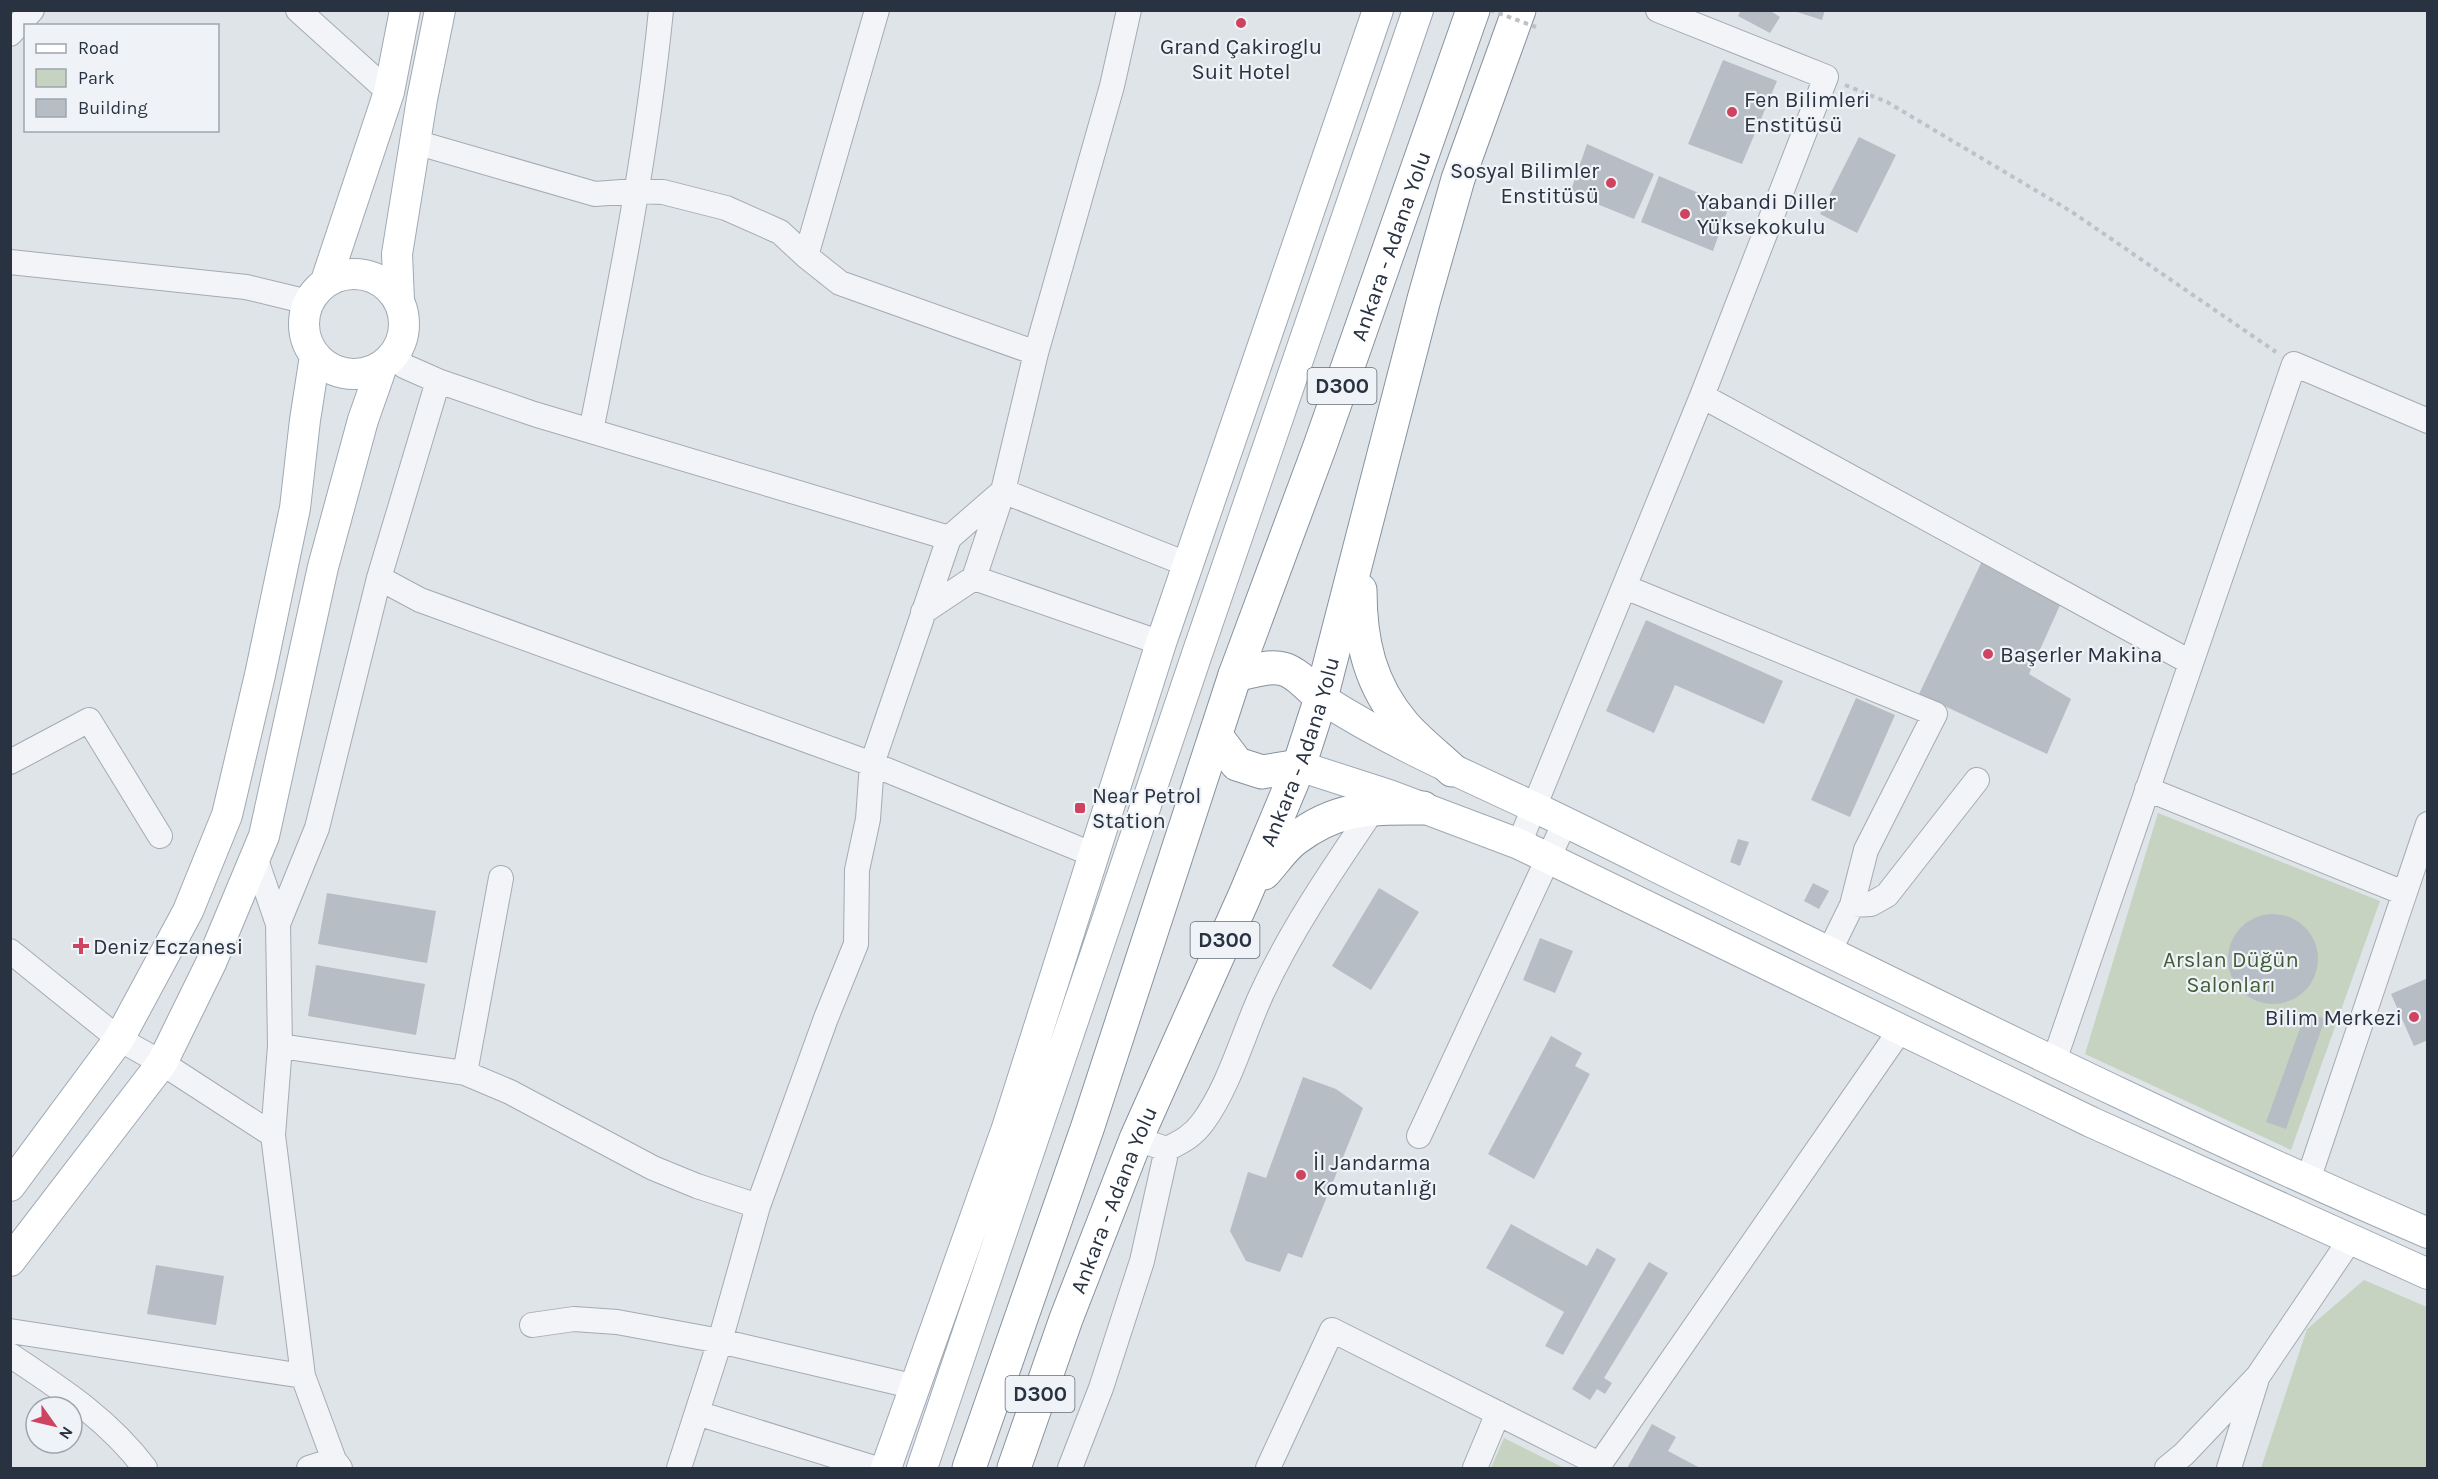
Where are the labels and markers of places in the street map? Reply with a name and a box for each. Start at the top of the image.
marker: Grand Çakiroglu Suit Hotel [1234,16,1248,30]
place label: Grand Çakiroglu Suit Hotel [1160,34,1322,85]
place label: Fen Bilimleri Enstitüsü [1744,87,1870,138]
marker: Fen Bilimleri Enstitüsü [1725,105,1739,119]
place label: Sosyal Bilimler Enstitüsü [1450,158,1599,209]
marker: Sosyal Bilimler Enstitüsü [1604,176,1618,190]
place label: Yabandi Diller Yüksekokulu [1697,189,1836,240]
marker: Yabandi Diller Yüksekokulu [1678,207,1692,221]
place label: Başerler Makina [2000,642,2162,668]
marker: Başerler Makina [1981,647,1995,661]
place label: Near Petrol Station [1092,783,1202,834]
marker: Near Petrol Station [1073,801,1087,815]
place label: Deniz Eczanesi [93,934,243,960]
marker: Deniz Eczanesi [74,939,88,953]
place label: Bilim Merkezi [2265,1005,2402,1031]
marker: Bilim Merkezi [2407,1010,2421,1024]
place label: İl Jandarma Komutanlığı [1313,1150,1438,1201]
marker: İl Jandarma Komutanlığı [1294,1168,1308,1182]

